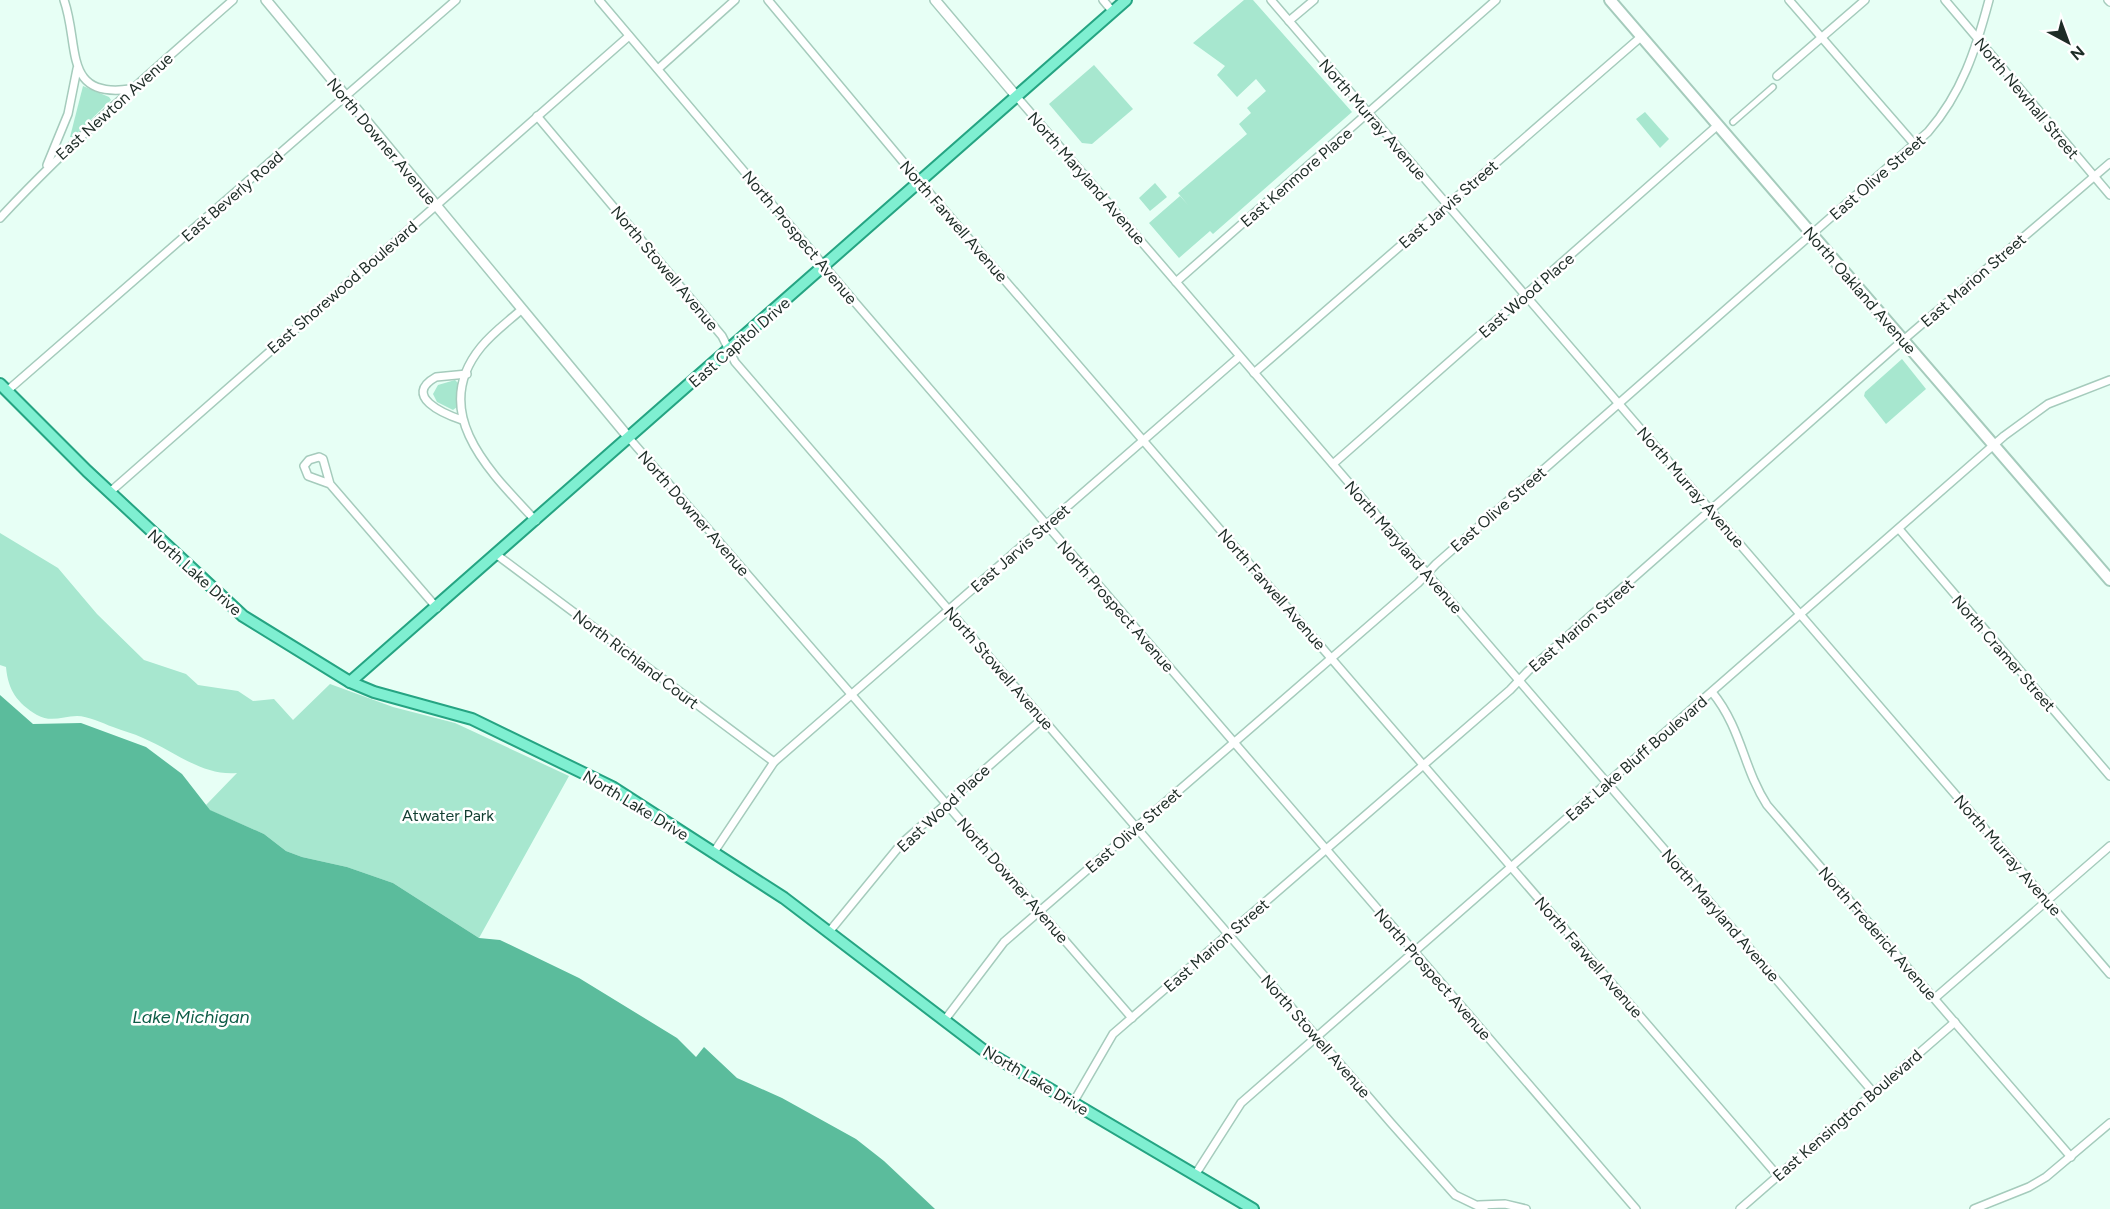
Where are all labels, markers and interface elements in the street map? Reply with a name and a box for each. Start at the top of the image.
north arrow [2038,12,2098,72]
street label: North Newhall Street [1971,33,2083,163]
street label: East Newton Avenue [52,49,177,164]
street label: North Murray Avenue [1315,55,1430,184]
street label: North Downer Avenue [323,74,440,209]
street label: North Maryland Avenue [1024,108,1150,249]
street label: East Kenmore Place [1237,124,1356,231]
street label: East Olive Street [1826,131,1929,224]
street label: East Beverly Road [178,147,287,246]
street label: East Jarvis Street [1395,156,1502,253]
street label: North Farwell Avenue [896,157,1012,286]
street label: North Prospect Avenue [738,167,861,308]
street label: North Stowell Avenue [607,202,723,335]
street label: East Shorewood Boulevard [263,217,421,358]
street label: North Oakland Avenue [1799,223,1920,358]
street label: East Marion Street [1917,230,2030,331]
street label: East Wood Place [1475,249,1578,342]
street label: East Capitol Drive [685,293,794,391]
street label: North Murray Avenue [1633,423,1748,552]
street label: North Downer Avenue [634,447,753,580]
street label: East Olive Street [1447,463,1550,556]
street label: North Maryland Avenue [1341,477,1467,618]
street label: East Jarvis Street [967,500,1074,597]
street label: North Lake Drive [144,525,246,620]
street label: North Farwell Avenue [1214,525,1330,654]
street label: North Prospect Avenue [1053,537,1178,676]
street label: East Marion Street [1525,575,1638,676]
street label: North Cramer Street [1948,591,2059,715]
street label: North Stowell Avenue [940,603,1057,734]
street label: North Richland Court [569,606,702,713]
street label: East Lake Bluff Boulevard [1562,692,1711,825]
street label: East Wood Place [893,760,994,856]
street label: North Lake Drive [580,766,692,845]
street label: East Olive Street [1082,784,1185,877]
street label: North Murray Avenue [1950,791,2065,920]
park label: Atwater Park [402,806,494,825]
street label: North Downer Avenue [953,814,1072,947]
street label: North Maryland Avenue [1658,845,1784,986]
street label: North Frederick Avenue [1815,863,1941,1004]
street label: North Farwell Avenue [1531,893,1647,1022]
street label: East Marion Street [1160,895,1273,996]
street label: North Prospect Avenue [1370,905,1495,1044]
street label: North Stowell Avenue [1257,971,1374,1102]
water label: Lake Michigan [132,1006,250,1028]
street label: North Lake Drive [980,1041,1092,1120]
street label: East Kensington Boulevard [1769,1046,1926,1185]

